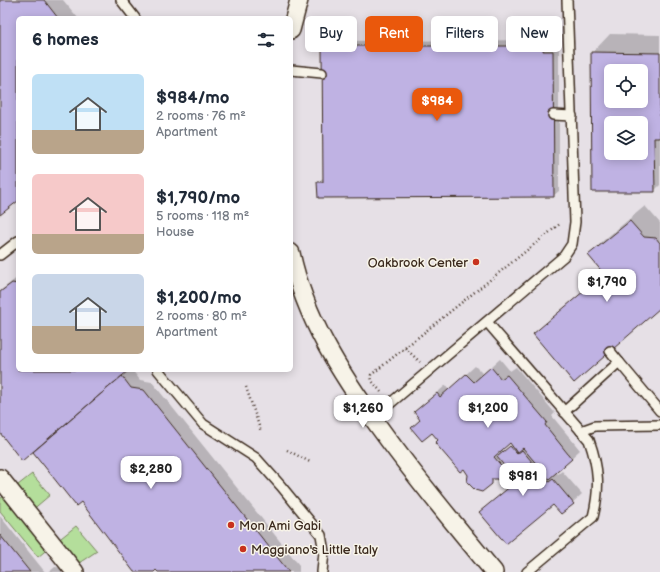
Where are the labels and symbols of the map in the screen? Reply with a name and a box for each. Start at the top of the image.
pin: $984 [413,88,461,122]
place label: Oakbrook Center [368,255,468,271]
marker: Oakbrook Center [471,257,481,267]
pin: $1,790 [574,269,640,303]
pin: $1,260 [330,395,396,429]
pin: $1,200 [455,395,521,429]
pin: $2,280 [118,456,184,490]
pin: $981 [499,463,547,497]
place label: Mon Ami Gabi [239,518,321,534]
marker: Mon Ami Gabi [226,520,236,530]
place label: Maggiano's Little Italy [251,542,378,558]
marker: Maggiano's Little Italy [238,544,248,554]

